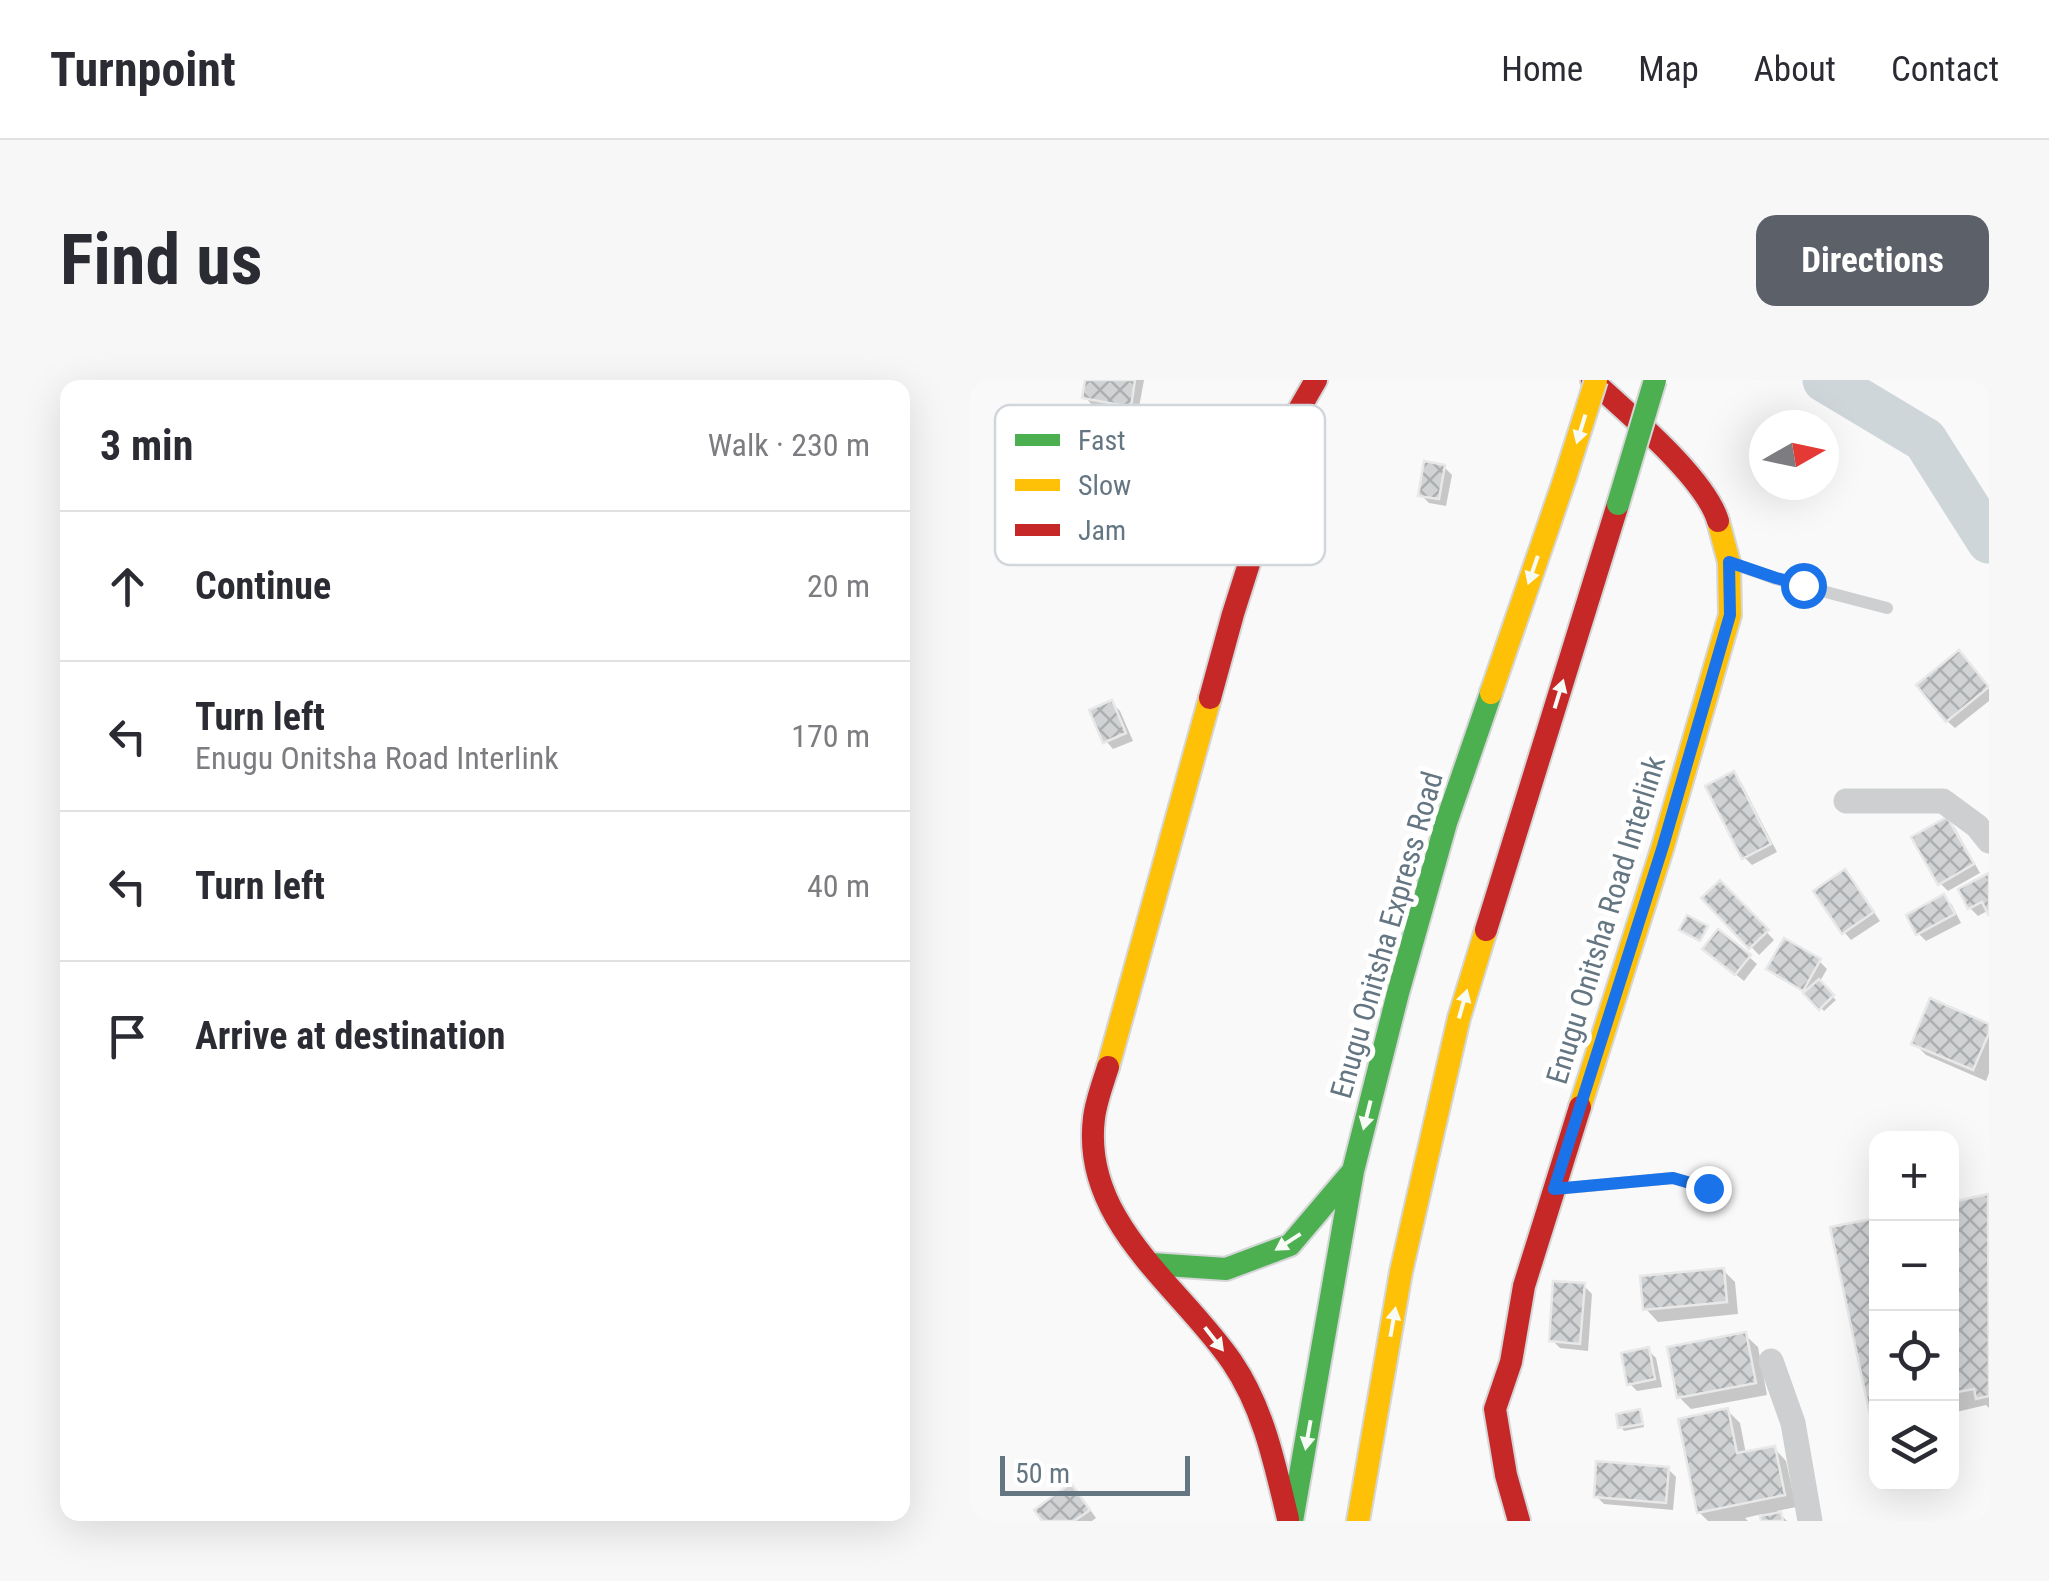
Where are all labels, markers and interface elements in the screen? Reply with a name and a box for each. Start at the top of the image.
text: Turnpoint [50,41,236,98]
text: Home [1501,49,1583,90]
text: Map [1638,49,1699,90]
text: About [1754,49,1836,90]
text: Contact [1891,49,1999,90]
button: Directions [1756,215,1989,306]
text: Find us [60,219,262,301]
legend [995,405,1325,565]
north arrow [1749,410,1839,500]
one-way arrow [1573,414,1588,445]
text: 3 min [100,421,193,470]
text: Fast [1078,424,1125,457]
text: Walk · 230 m [708,426,870,464]
text: Slow [1078,469,1131,502]
text: Jam [1078,514,1126,547]
one-way arrow [1525,556,1540,586]
icon: ahead [100,559,155,614]
route start [1781,563,1827,609]
text: Continue [195,564,331,608]
text: 20 m [807,567,870,605]
one-way arrow [1552,678,1567,708]
text: Turn left [195,695,325,739]
icon: left [100,709,155,764]
text: 170 m [791,717,870,755]
text: Enugu Onitsha Road Interlink [195,739,559,777]
street label: Enugu Onitsha Road Interlink [1539,751,1672,1088]
street label: Enugu Onitsha Express Road [1323,768,1450,1102]
icon: left [100,859,155,914]
text: Turn left [195,864,325,908]
text: 40 m [807,867,870,905]
one-way arrow [1456,989,1471,1019]
icon: arrive [100,1009,155,1064]
text: Arrive at destination [195,1014,505,1058]
one-way arrow [1359,1100,1374,1131]
map controls [1869,1131,1959,1491]
button: + [1869,1131,1959,1221]
route end [1686,1166,1732,1212]
button: − [1869,1221,1959,1311]
one-way arrow [1274,1232,1302,1251]
one-way arrow [1386,1305,1401,1337]
button: locate [1869,1311,1959,1401]
one-way arrow [1203,1326,1224,1352]
button: layers [1869,1401,1959,1491]
one-way arrow [1300,1419,1315,1451]
scale bar [1000,1451,1190,1496]
text: 50 m [1015,1457,1070,1490]

